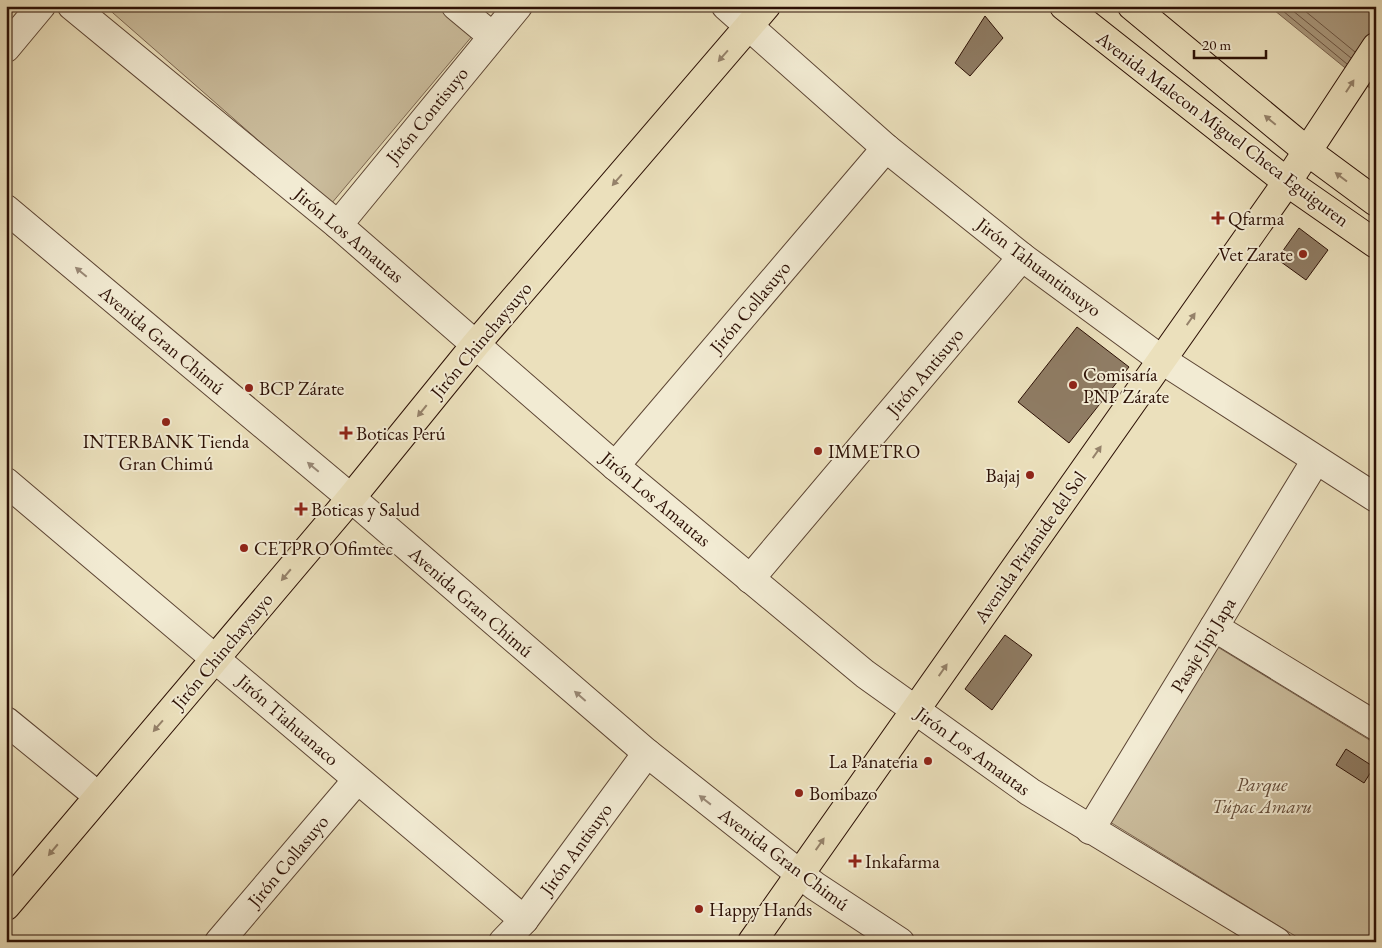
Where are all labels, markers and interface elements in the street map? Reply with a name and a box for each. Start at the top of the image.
street label: Avenida Malecon Miguel Checa Eguiguren [1091,25,1354,232]
scale bar [1194,28,1267,60]
text: 20 m [1202,35,1231,54]
one-way arrow [717,50,728,63]
street label: Jirón Contisuyo [379,61,474,170]
one-way arrow [1345,79,1355,93]
one-way arrow [1264,114,1276,126]
one-way arrow [1334,172,1348,182]
one-way arrow [611,173,623,185]
street label: Jirón Los Amautas [287,180,409,288]
place label: Qfarma [1228,206,1285,231]
street label: Jirón Tahuantinsuyo [970,211,1107,322]
marker: Qfarma [1212,212,1224,224]
place label: Vet Zarate [1219,242,1293,267]
marker: Vet Zarate [1297,248,1309,260]
street label: Jirón Collasuyo [703,256,796,360]
one-way arrow [75,267,88,278]
street label: Jirón Chinchaysuyo [423,276,537,405]
street label: Avenida Gran Chimú [93,279,230,400]
one-way arrow [1186,312,1196,326]
street label: Jirón Antisuyo [879,323,969,423]
place label: Comisaría PNP Zárate [1083,362,1169,409]
place label: BCP Zárate [259,376,344,401]
marker: Comisaría PNP Zárate [1067,379,1079,391]
marker: BCP Zárate [243,382,255,394]
one-way arrow [416,404,427,417]
marker: INTERBANK Tienda Gran Chimú [160,416,172,428]
place label: Boticas Perú [356,421,445,446]
marker: Boticas Perú [340,427,352,439]
place label: INTERBANK Tienda Gran Chimú [83,429,250,476]
place label: IMMETRO [828,439,920,464]
street label: Jirón Los Amautas [594,444,716,552]
marker: IMMETRO [812,445,824,457]
one-way arrow [1092,445,1102,459]
one-way arrow [307,461,320,472]
place label: Bajaj [985,463,1020,488]
street label: Avenida Pirámide del Sol [968,466,1092,629]
marker: Bajaj [1024,469,1036,481]
place label: Boticas y Salud [311,497,420,522]
marker: Boticas y Salud [295,503,307,515]
place label: CETPRO Ofimtec [254,536,394,561]
street label: Avenida Gran Chimú [403,540,538,663]
marker: CETPRO Ofimtec [238,542,250,554]
one-way arrow [280,569,291,582]
street label: Jirón Chinchaysuyo [164,587,278,716]
street label: Pasaje Jipi Japa [1165,592,1241,697]
one-way arrow [938,663,948,677]
street label: Jirón Tiahuanaco [230,667,344,771]
one-way arrow [575,690,587,702]
street label: Jirón Los Amautas [909,700,1036,801]
one-way arrow [152,720,164,732]
place label: La Panateria [829,749,918,774]
marker: La Panateria [922,755,934,767]
park label: Parque Túpac Amaru [1212,772,1312,819]
place label: Bombazo [809,781,878,806]
marker: Bombazo [793,787,805,799]
one-way arrow [699,795,712,805]
street label: Jirón Antisuyo [533,798,618,902]
street label: Avenida Gran Chimú [713,801,854,916]
street label: Jirón Collasuyo [241,810,334,914]
one-way arrow [815,838,825,851]
one-way arrow [48,844,59,856]
place label: Inkafarma [865,849,940,874]
marker: Inkafarma [849,855,861,867]
place label: Happy Hands [709,897,812,922]
marker: Happy Hands [693,903,705,915]

